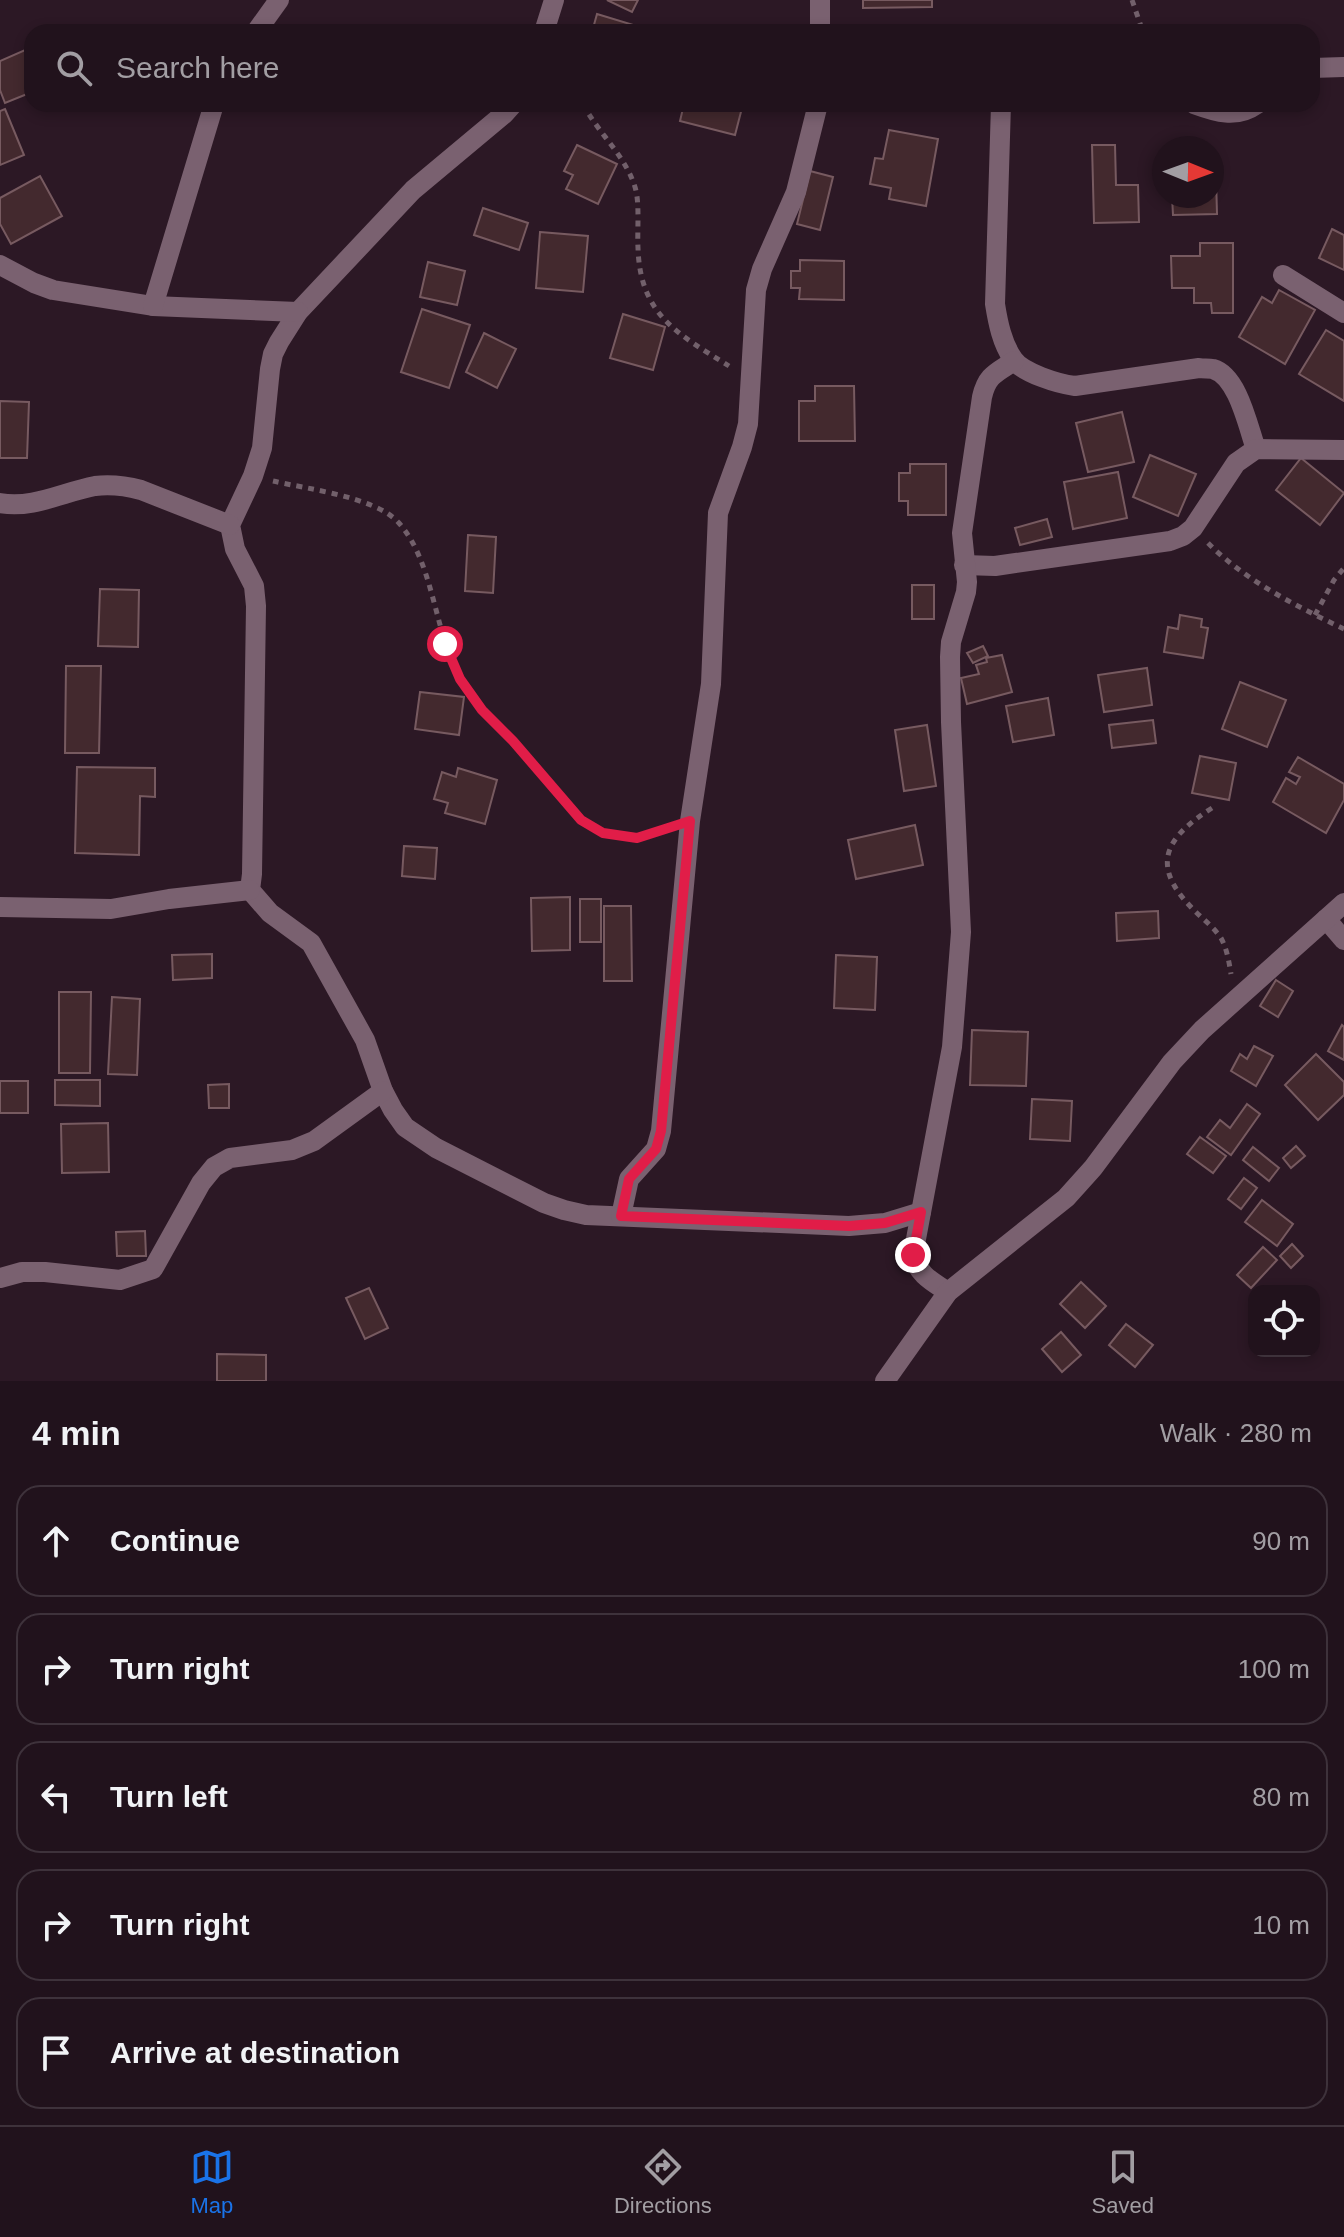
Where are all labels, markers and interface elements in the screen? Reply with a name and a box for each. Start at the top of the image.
search box [24,24,1320,112]
icon: search [52,46,96,90]
text: Search here [116,51,279,84]
north arrow [1152,136,1224,208]
route start [427,626,463,662]
route end [895,1237,931,1273]
map controls [1248,1285,1320,1357]
button: locate [1248,1285,1320,1357]
text: 4 min [32,1414,121,1452]
text: Walk · 280 m [1160,1418,1312,1448]
icon: ahead [34,1519,78,1563]
text: Continue [110,1524,240,1557]
text: 90 m [1252,1526,1310,1556]
icon: right [34,1647,78,1691]
text: Turn right [110,1652,249,1685]
text: 100 m [1238,1654,1310,1684]
icon: left [34,1775,78,1819]
text: Turn left [110,1780,228,1813]
text: 80 m [1252,1782,1310,1812]
icon: right [34,1903,78,1947]
text: Turn right [110,1908,249,1941]
text: 10 m [1252,1910,1310,1940]
icon: arrive [34,2031,78,2075]
text: Arrive at destination [110,2036,400,2069]
tab: Map [190,2145,234,2219]
tab: Directions [614,2145,712,2219]
tab: Saved [1092,2145,1154,2219]

